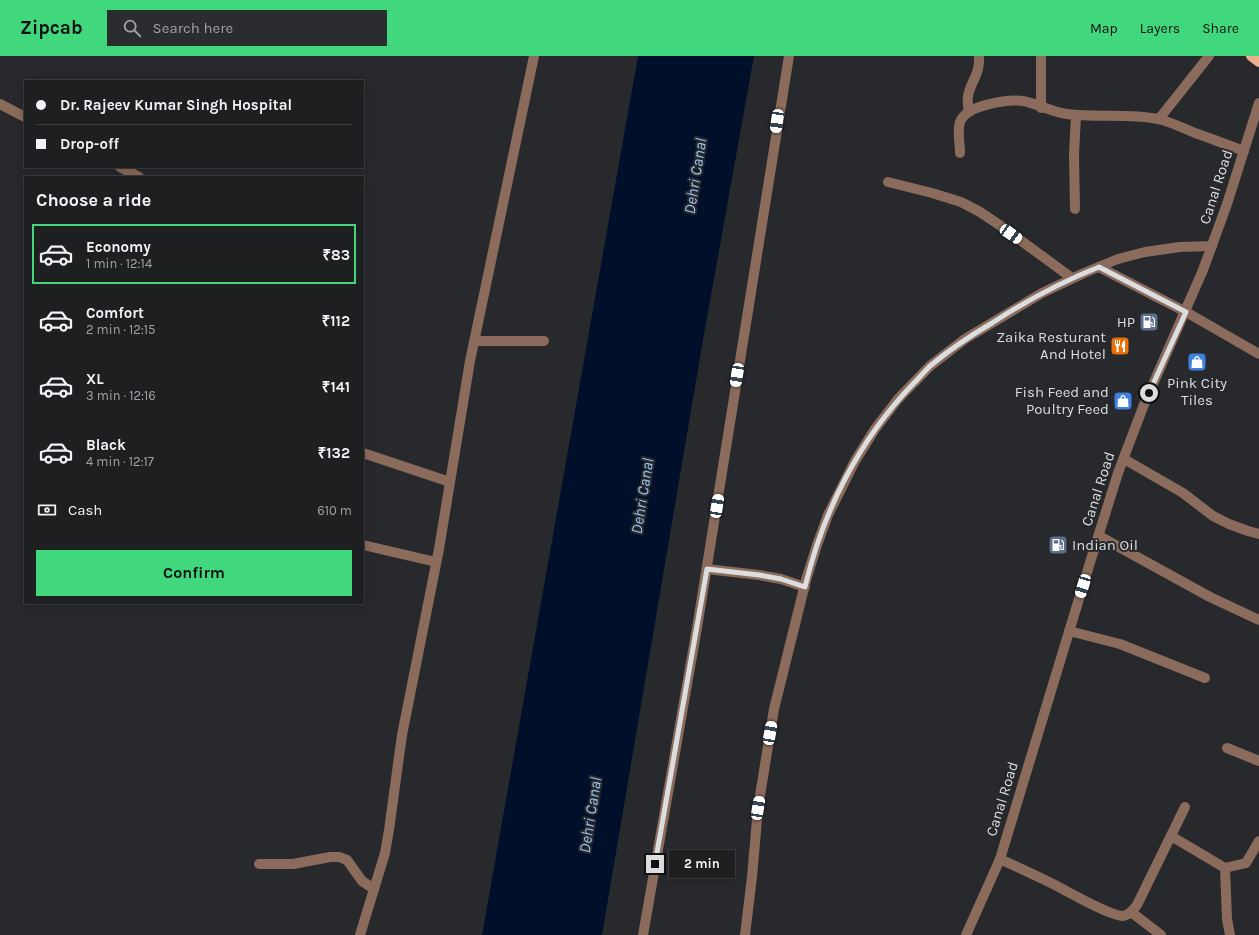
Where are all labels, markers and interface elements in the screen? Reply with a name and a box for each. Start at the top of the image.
search box [107,10,387,46]
text: Zipcab [20,17,83,39]
icon: search [121,17,143,39]
text: Search here [153,19,233,37]
text: Map [1090,20,1118,37]
text: Layers [1140,20,1180,37]
text: Share [1202,20,1239,37]
text: Dr. Rajeev Kumar Singh Hospital [60,96,292,114]
car [769,108,785,134]
text: Drop-off [60,135,119,153]
water label: Dehri Canal [680,137,710,215]
street label: Canal Road [1196,148,1236,226]
text: Choose a ride [36,189,151,211]
car [998,222,1024,246]
icon: car [38,236,74,272]
text: Economy [86,238,151,256]
text: ₹83 [322,246,350,264]
text: 1 min · 12:14 [86,256,152,271]
icon: car [38,302,74,338]
text: Comfort [86,304,144,322]
fuel station icon: HP [1138,311,1160,333]
text: ₹112 [322,312,350,330]
place label: HP [1117,313,1135,331]
text: 2 min · 12:15 [86,322,155,337]
place label: Zaika Resturant And Hotel [996,328,1106,363]
restaurant icon: Zaika Resturant And Hotel [1109,335,1131,357]
shop icon: Pink City Tiles [1186,351,1208,373]
car [729,362,745,388]
icon: car [38,368,74,404]
text: XL [86,370,104,388]
place label: Pink City Tiles [1167,374,1227,409]
text: ₹141 [322,378,350,396]
place label: Fish Feed and Poultry Feed [1015,383,1109,418]
route start [1140,384,1158,402]
text: 3 min · 12:16 [86,388,156,403]
shop icon: Fish Feed and Poultry Feed [1112,390,1134,412]
icon: car [38,434,74,470]
text: Black [86,436,126,454]
text: ₹132 [318,444,350,462]
street label: Canal Road [1078,450,1118,528]
text: 4 min · 12:17 [86,454,154,469]
water label: Dehri Canal [627,457,657,535]
car [709,493,725,519]
icon: cash [36,499,58,521]
text: Cash [68,501,102,519]
text: 610 m [317,503,352,518]
fuel station icon: Indian Oil [1047,534,1069,556]
place label: Indian Oil [1072,536,1138,554]
button: Confirm [36,550,352,596]
car [1074,573,1092,599]
car [762,720,778,746]
street label: Canal Road [982,760,1022,838]
water label: Dehri Canal [575,776,605,854]
car [750,795,766,821]
callout: 2 min [669,850,735,878]
route end [646,855,664,873]
text: 2 min [684,856,720,871]

